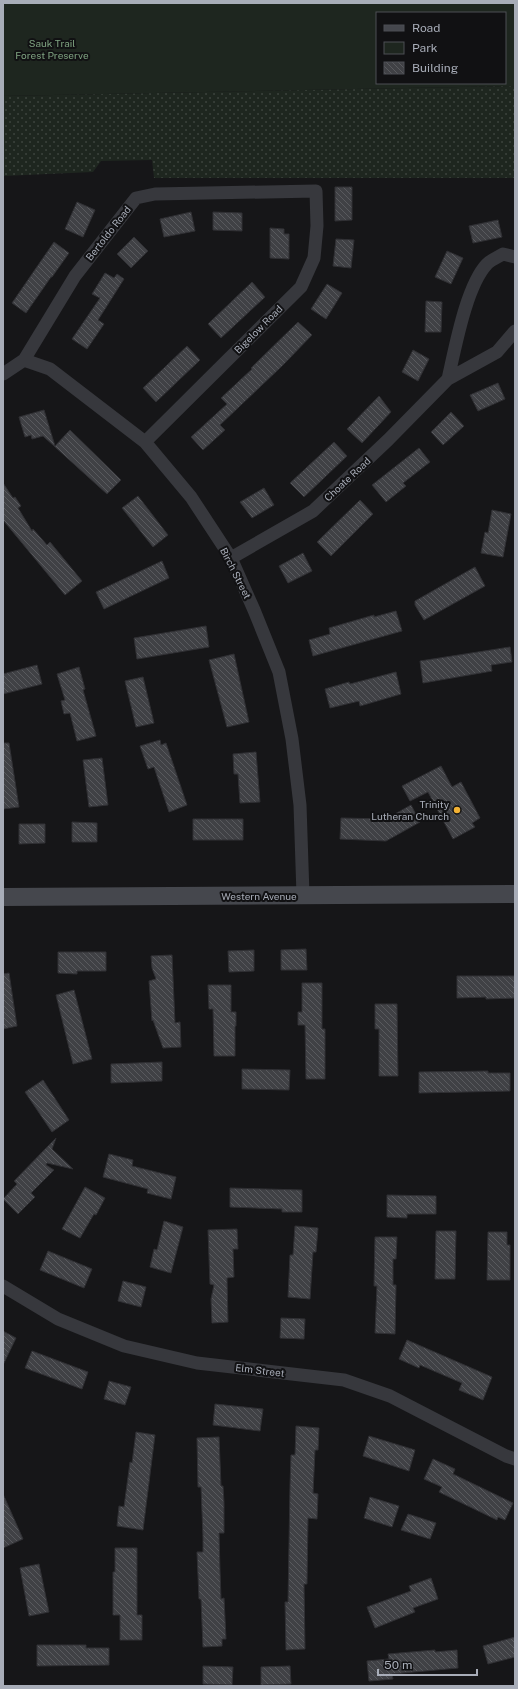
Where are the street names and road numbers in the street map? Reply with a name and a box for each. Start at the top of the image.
street label: Bertoldo Road [83,203,133,263]
street label: Bigelow Road [231,302,285,356]
street label: Choate Road [321,454,373,504]
street label: Birch Street [218,545,254,601]
street label: Western Avenue [221,890,297,902]
street label: Elm Street [235,1361,285,1379]

